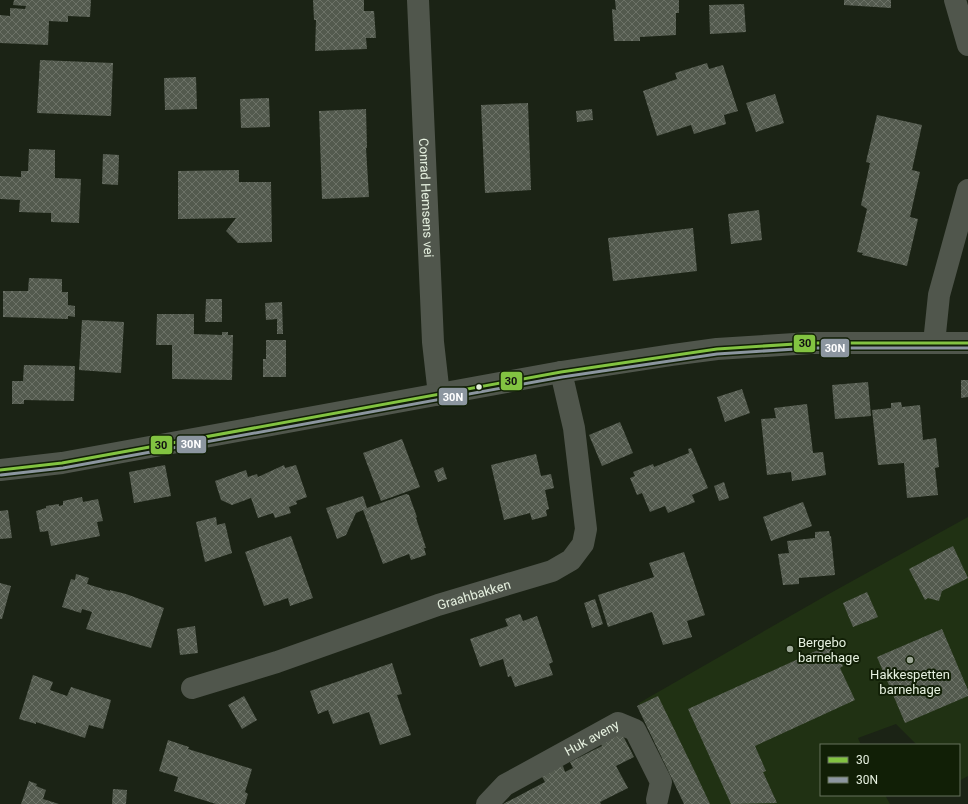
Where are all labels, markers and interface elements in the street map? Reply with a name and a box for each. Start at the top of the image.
street label: Conrad Hemsens vei [417,138,437,258]
line badge: 30 [793,334,816,353]
text: 30 [799,337,811,350]
line badge: 30N [820,338,850,358]
text: 30N [825,342,845,355]
line badge: 30 [500,371,523,391]
text: 30 [505,375,517,388]
unlabelled marker [474,382,484,392]
line badge: 30N [438,387,468,406]
text: 30N [443,391,463,404]
line badge: 30 [150,435,173,455]
line badge: 30N [176,435,207,454]
text: 30N [181,438,201,451]
text: 30 [155,439,167,452]
street label: Graahbakken [435,576,512,612]
place label: Bergebo barnehage [798,635,859,665]
marker: Bergebo barnehage [785,644,795,654]
marker: Hakkespetten barnehage [905,655,915,665]
place label: Hakkespetten barnehage [870,667,950,697]
street label: Huk aveny [562,717,621,758]
legend [820,744,960,796]
text: 30 [856,753,870,767]
text: 30N [856,773,878,787]

